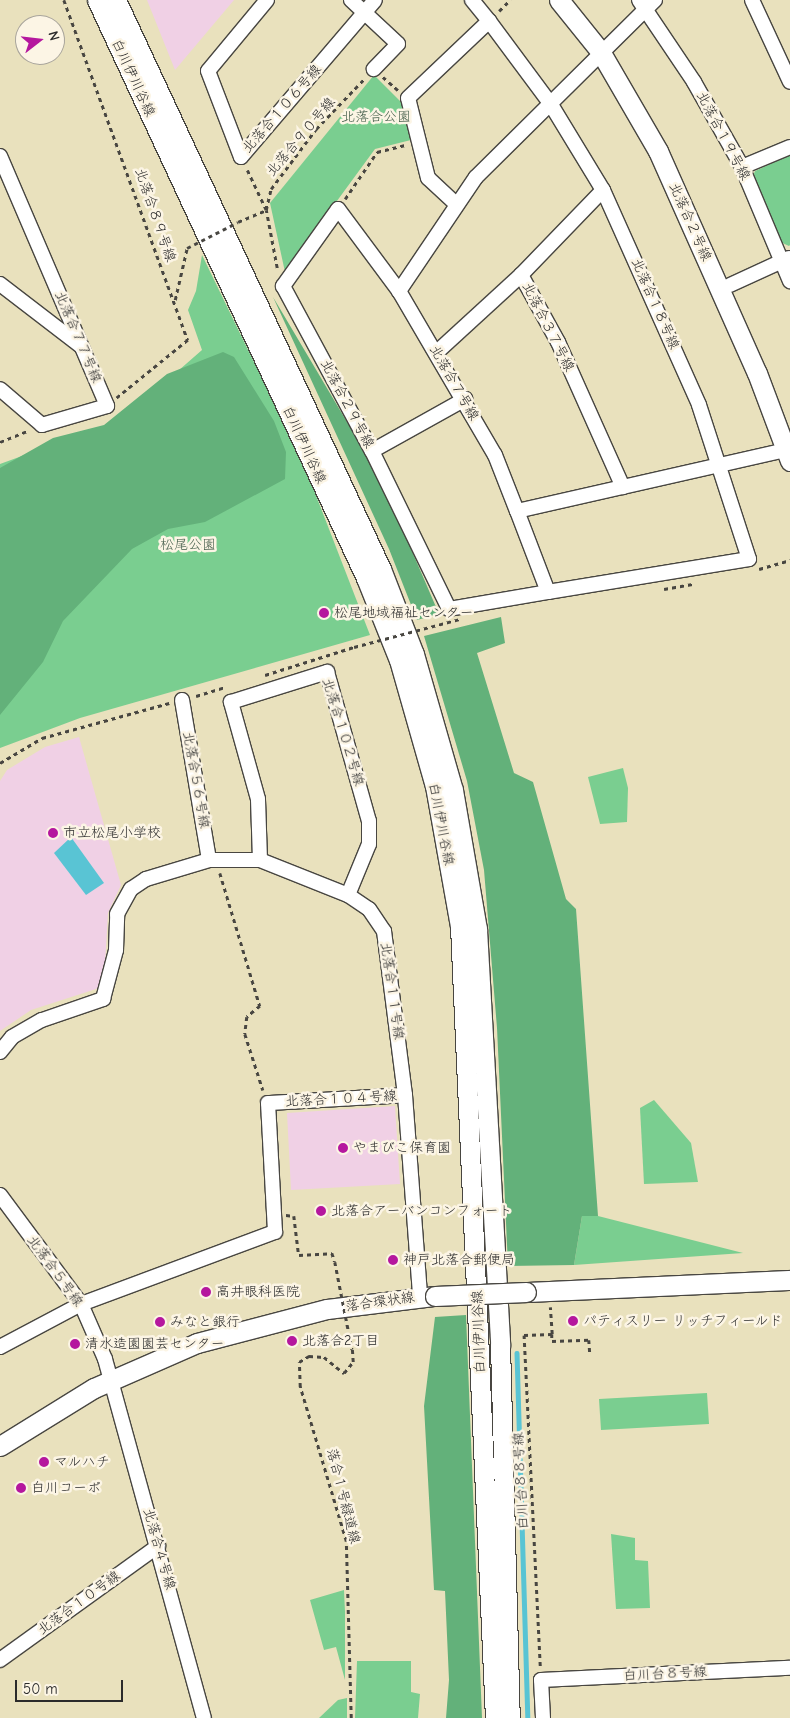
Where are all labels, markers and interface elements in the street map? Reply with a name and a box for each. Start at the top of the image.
north arrow [15,15,65,65]
text: N [45,29,63,43]
street label: 白川伊川谷線 [108,36,158,120]
street label: 北落合１０６号線 [239,61,325,157]
street label: 北落合１９号線 [693,89,753,183]
street label: 北落合９０号線 [263,94,339,180]
park label: 北落合公園 [341,109,411,125]
street label: 北落合８９号線 [131,166,179,264]
street label: 北落合２号線 [665,180,715,264]
street label: 北落合１８号線 [627,256,683,352]
street label: 北落合３７号線 [518,280,578,374]
street label: 北落合７７号線 [51,289,105,385]
street label: 北落合７号線 [426,342,482,424]
street label: 北落合２９号線 [317,357,377,451]
street label: 白川伊川谷線 [279,403,329,487]
park label: 松尾公園 [160,537,216,553]
place label: 松尾地域福祉センター [334,605,474,621]
marker: 松尾地域福祉センター [318,607,330,619]
street label: 北落合１０２号線 [319,676,367,788]
street label: 北落合５６号線 [179,730,213,830]
street label: 白川伊川谷線 [425,781,457,867]
place label: 市立松尾小学校 [63,825,161,841]
marker: 市立松尾小学校 [47,827,59,839]
street label: 北落合１１号線 [377,941,407,1041]
street label: 北落合１０４号線 [285,1088,397,1110]
place label: やまびこ保育園 [353,1140,451,1156]
marker: やまびこ保育園 [337,1142,349,1154]
place label: 北落合アーバンコンフォート [331,1203,512,1219]
marker: 北落合アーバンコンフォート [315,1205,327,1217]
street label: 北落合５号線 [24,1232,86,1310]
place label: 神戸北落合郵便局 [403,1252,515,1268]
marker: 神戸北落合郵便局 [387,1254,399,1266]
place label: 高井眼科医院 [216,1284,300,1300]
marker: 高井眼科医院 [200,1286,212,1298]
street label: 落合環状線 [344,1289,416,1315]
street label: 白川伊川谷線 [469,1290,489,1374]
place label: パティスリー リッチフィールド [583,1313,784,1329]
place label: みなと銀行 [170,1314,240,1330]
marker: パティスリー リッチフィールド [567,1315,579,1327]
marker: みなと銀行 [154,1316,166,1328]
place label: 北落合2丁目 [302,1333,379,1349]
marker: 北落合2丁目 [286,1335,298,1347]
place label: 清水造園園芸センター [85,1336,225,1352]
marker: 清水造園園芸センター [69,1338,81,1350]
street label: 白川台８８号線 [510,1432,532,1530]
street label: 落合１号緑道線 [323,1446,363,1546]
place label: マルハチ [54,1454,110,1470]
marker: マルハチ [38,1456,50,1468]
place label: 白川コーポ [31,1480,101,1496]
marker: 白川コーポ [15,1482,27,1494]
street label: 北落合４号線 [139,1506,179,1592]
street label: 北落合１０号線 [34,1567,124,1639]
street label: 白川台８号線 [623,1663,707,1685]
scale bar [18,1670,125,1702]
text: 50 m [23,1680,58,1698]

